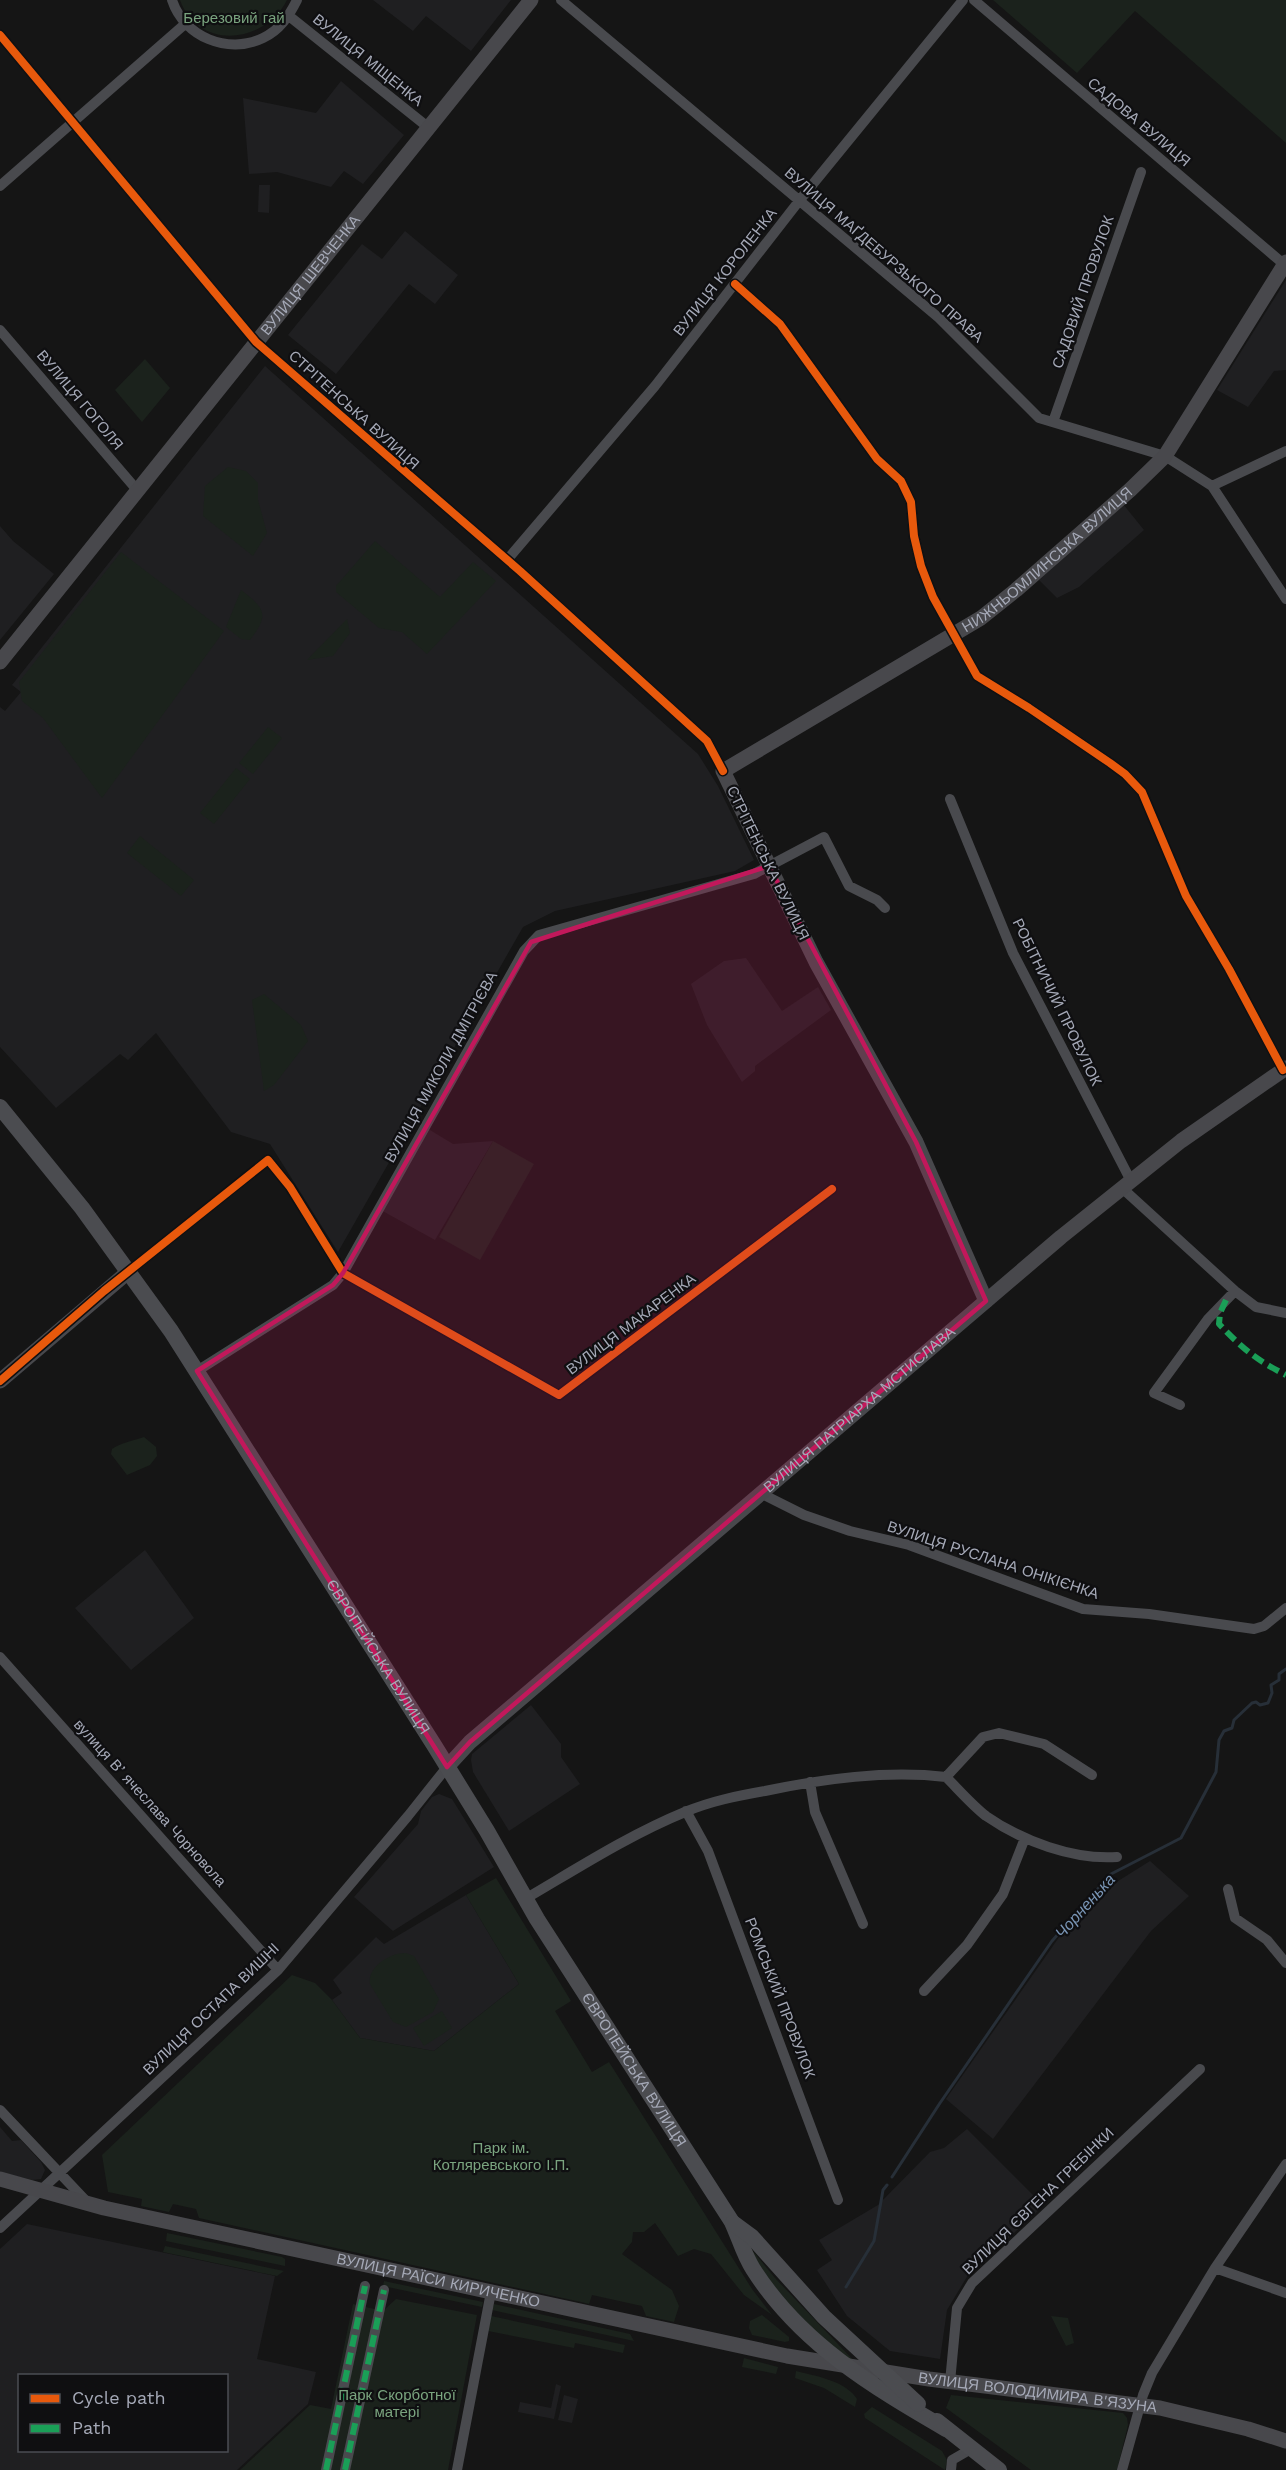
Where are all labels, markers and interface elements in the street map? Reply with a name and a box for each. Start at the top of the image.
park label: Березовий гай [183,9,285,27]
street label: ВУЛИЦЯ МІЩЕНКА [309,10,427,110]
street label: САДОВА ВУЛИЦЯ [1084,74,1194,170]
street label: ВУЛИЦЯ МАҐДЕБУРЗЬКОГО ПРАВА [781,164,987,346]
street label: ВУЛИЦЯ КОРОЛЕНКА [670,205,780,339]
street label: ВУЛИЦЯ ШЕВЧЕНКА [257,211,364,339]
street label: САДОВИЙ ПРОВУЛОК [1048,213,1118,371]
street label: ВУЛИЦЯ ГОГОЛЯ [33,346,127,454]
street label: СТРІТЕНСЬКА ВУЛИЦЯ [285,347,423,473]
street label: НИЖНЬОМЛИНСЬКА ВУЛИЦЯ [959,483,1136,636]
street label: СТРІТЕНСЬКА ВУЛИЦЯ [723,783,813,943]
street label: РОБІТНИЧИЙ ПРОВУЛОК [1009,915,1105,1089]
street label: ВУЛИЦЯ МИКОЛИ ДМІТРІЄВА [381,968,501,1166]
street label: ВУЛИЦЯ МАКАРЕНКА [563,1270,699,1378]
street label: ВУЛИЦЯ ПАТРІАРХА МСТИСЛАВА [760,1323,959,1496]
street label: ВУЛИЦЯ РУСЛАНА ОНІКІЄНКА [885,1517,1101,1603]
street label: ЄВРОПЕЙСЬКА ВУЛИЦЯ [322,1576,434,1737]
street label: вулиця Вʼячеслава Чорновола [70,1716,230,1891]
water label: Чорненька [1051,1870,1119,1942]
street label: РОМСЬКИЙ ПРОВУЛОК [741,1915,819,2081]
street label: ВУЛИЦЯ ОСТАПА ВИШНІ [139,1939,283,2079]
street label: ЄВРОПЕЙСЬКА ВУЛИЦЯ [578,1990,690,2150]
street label: ВУЛИЦЯ ЄВГЕНА ГРЕБІНКИ [959,2124,1117,2278]
park label: Парк ім. Котляревського І.П. [433,2139,569,2174]
street label: ВУЛИЦЯ РАЇСИ КИРИЧЕНКО [335,2250,542,2311]
street label: ВУЛИЦЯ ВОЛОДИМИРА В'ЯЗУНА [917,2368,1158,2417]
legend [18,2374,228,2452]
park label: Парк Скорботної матері [338,2386,457,2421]
text: Cycle path [72,2387,166,2408]
text: Path [72,2417,112,2438]

